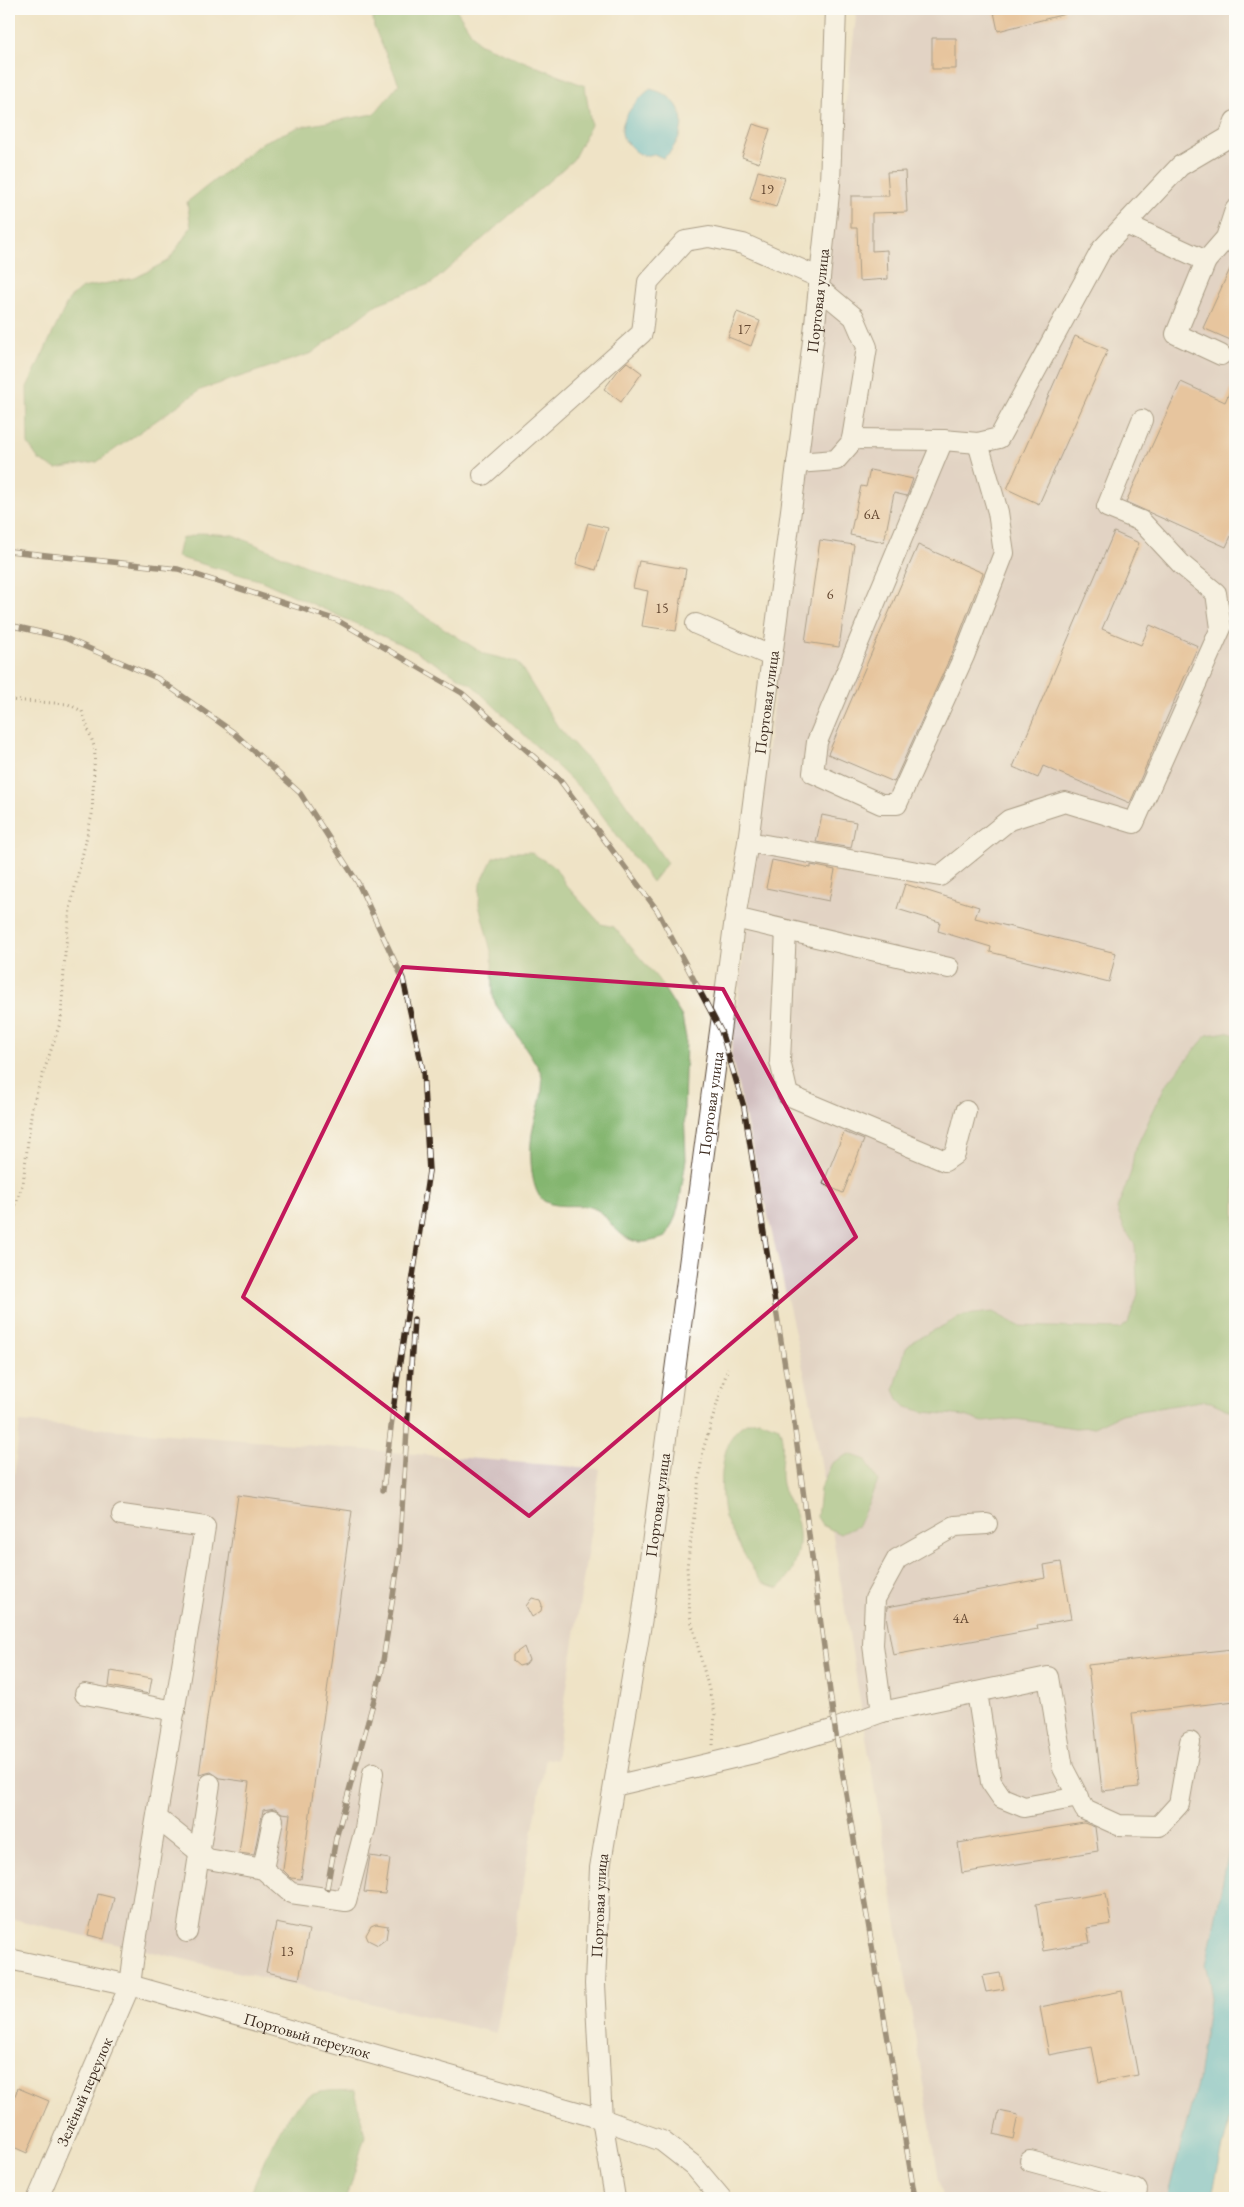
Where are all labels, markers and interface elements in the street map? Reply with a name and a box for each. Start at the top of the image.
house number: 19 [760,180,774,198]
street label: Портовая улица [802,247,834,354]
house number: 17 [737,320,751,338]
house number: 6А [864,505,881,523]
house number: 6 [827,585,834,603]
house number: 15 [655,599,669,617]
street label: Портовая улица [749,648,784,756]
street label: Портовая улица [694,1049,728,1157]
street label: Портовая улица [640,1451,675,1558]
house number: 4А [953,1609,970,1627]
street label: Портовая улица [586,1851,613,1958]
house number: 13 [280,1942,294,1960]
street label: Портовый переулок [241,2008,373,2064]
street label: Зелёный переулок [52,2034,117,2150]

